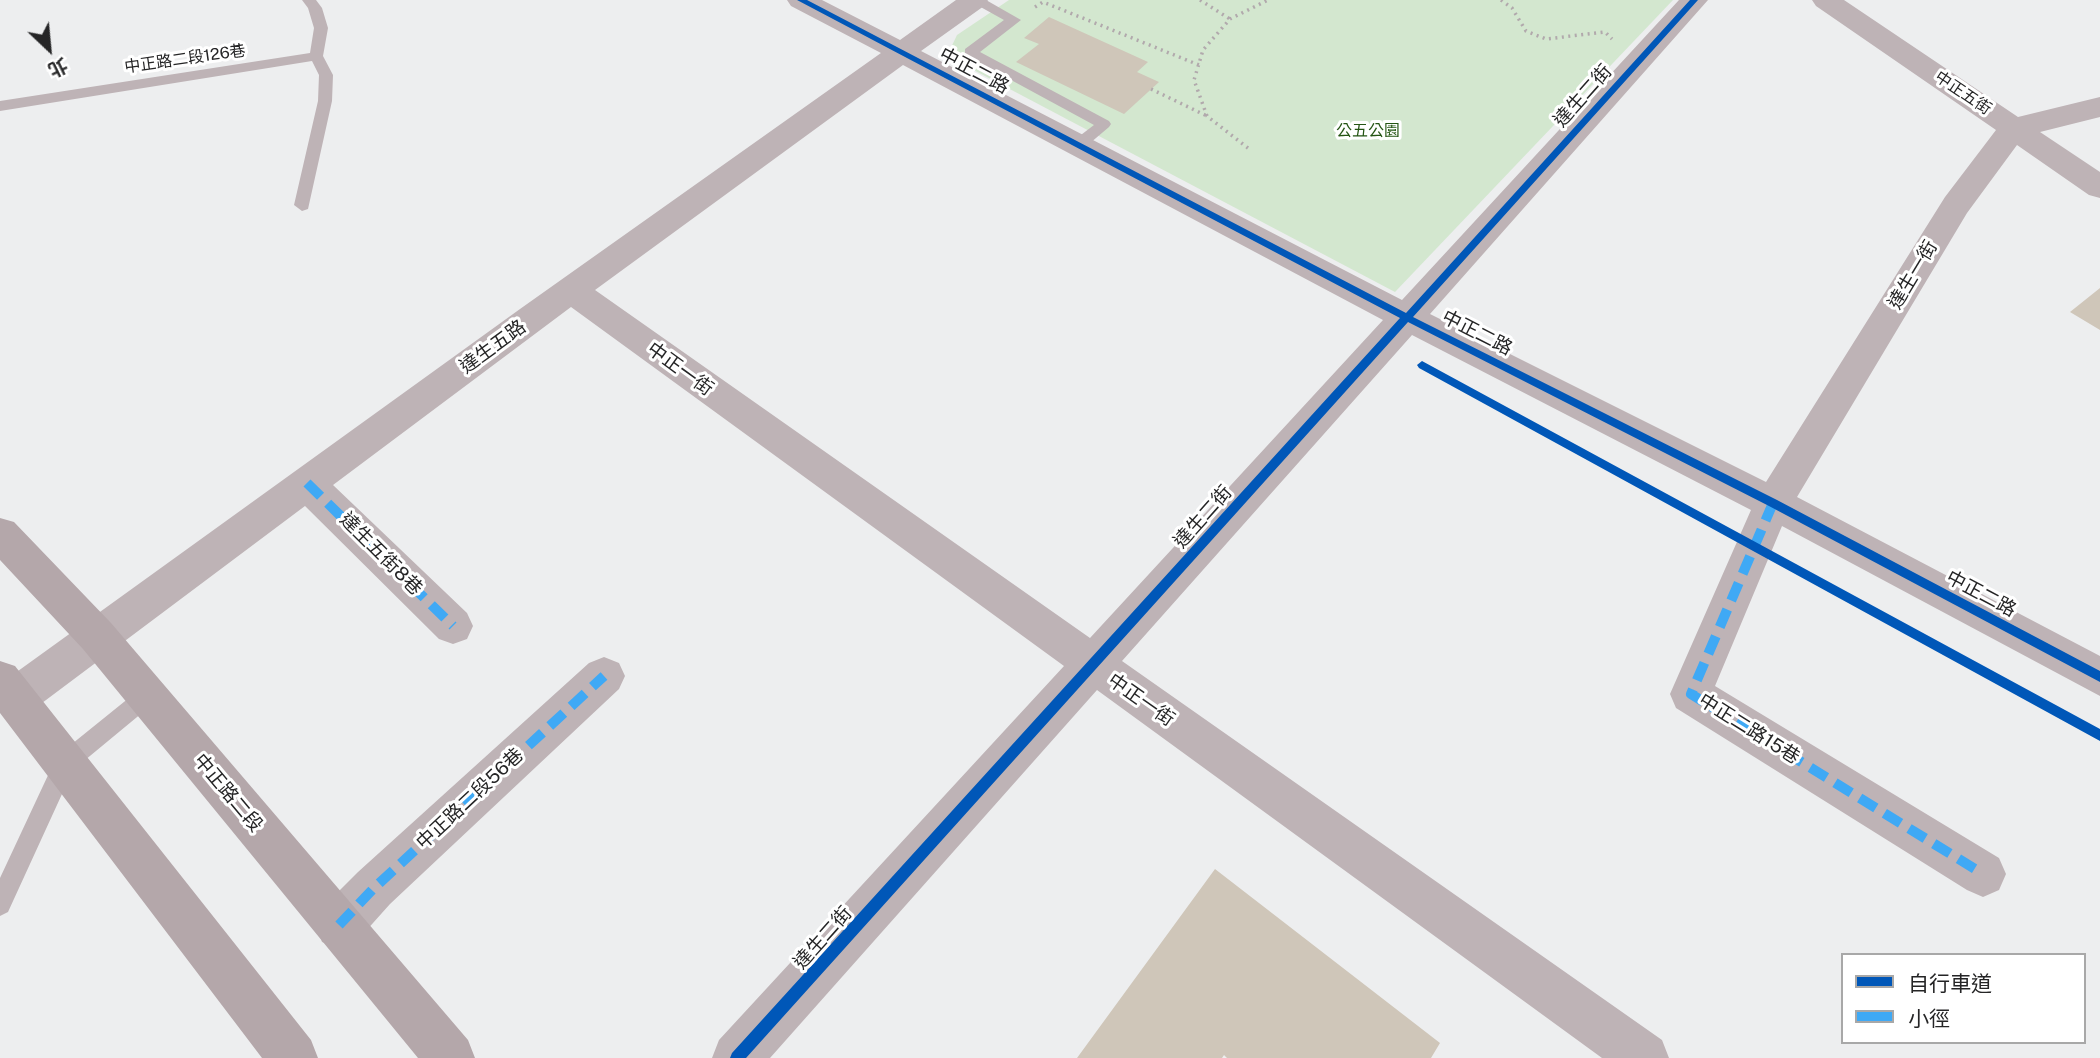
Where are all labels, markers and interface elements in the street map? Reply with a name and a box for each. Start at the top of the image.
north arrow [14,14,84,84]
street label: 中正路二段126巷 [123,41,247,77]
street label: 中正二路 [935,43,1013,99]
text: 北 [45,54,72,82]
street label: 達生二街 [1549,60,1617,132]
street label: 中正五街 [1931,67,1995,119]
park label: 公五公園 [1336,121,1400,141]
street label: 達生一街 [1884,237,1942,313]
street label: 中正二路 [1438,306,1516,360]
street label: 達生五路 [456,315,530,379]
street label: 中正一街 [643,337,717,401]
street label: 達生二街 [1169,481,1237,553]
street label: 達生五街8巷 [335,508,427,600]
street label: 中正二路 [1942,566,2020,622]
street label: 中正一街 [1103,669,1179,731]
street label: 中正二路15巷 [1694,689,1804,769]
street label: 中正路二段56巷 [412,744,528,854]
street label: 中正路二段 [189,749,267,837]
street label: 達生二街 [789,902,857,974]
legend [1841,953,2086,1044]
text: 自行車道 [1908,971,1992,996]
text: 小徑 [1908,1006,1950,1031]

